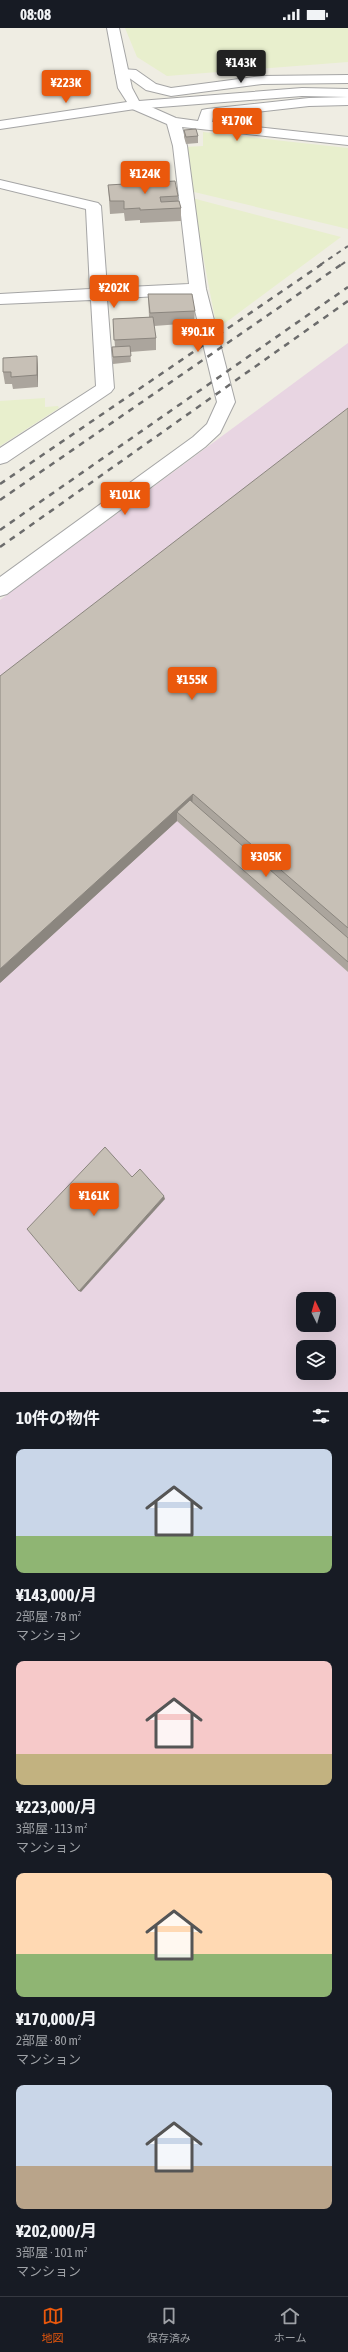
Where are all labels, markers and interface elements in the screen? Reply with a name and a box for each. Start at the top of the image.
text: 08:08 [20,6,51,23]
pin: ¥143K [213,50,269,84]
text: ¥143K [226,55,256,70]
pin: ¥223K [38,70,94,104]
text: ¥223K [51,75,81,90]
pin: ¥170K [209,108,265,142]
text: ¥170K [222,113,252,128]
pin: ¥124K [117,161,173,195]
text: ¥124K [130,166,160,181]
pin: ¥202K [86,275,142,309]
text: ¥202K [99,280,129,295]
pin: ¥90.1K [165,319,231,353]
text: ¥90.1K [182,324,214,339]
pin: ¥101K [97,482,153,516]
text: ¥101K [110,487,140,502]
pin: ¥155K [164,667,220,701]
text: ¥155K [177,672,207,687]
pin: ¥305K [238,844,294,878]
text: ¥305K [251,849,281,864]
pin: ¥161K [66,1183,122,1217]
text: ¥161K [79,1188,109,1203]
north arrow [296,1292,336,1332]
map controls [296,1292,336,1380]
button: layers [296,1340,336,1380]
icon: filters [310,1405,332,1427]
text: 10件の物件 [16,1408,100,1428]
icon: home [138,1475,210,1547]
text: ¥143,000/月 [16,1585,97,1605]
text: 2部屋 · 78 m² [16,1609,81,1624]
text: マンション [16,1628,81,1643]
icon: home [138,1687,210,1759]
text: ¥223,000/月 [16,1797,97,1817]
text: 3部屋 · 113 m² [16,1821,88,1836]
text: マンション [16,1840,81,1855]
icon: home [138,1899,210,1971]
text: ¥170,000/月 [16,2009,97,2029]
text: 2部屋 · 80 m² [16,2033,81,2048]
text: マンション [16,2052,81,2067]
icon: home [138,2111,210,2183]
text: ¥202,000/月 [16,2221,97,2241]
text: 3部屋 · 101 m² [16,2245,88,2260]
text: マンション [16,2264,81,2279]
tab: 地図 [42,2305,64,2345]
tab: 保存済み [147,2305,191,2345]
tab: ホーム [274,2305,306,2345]

